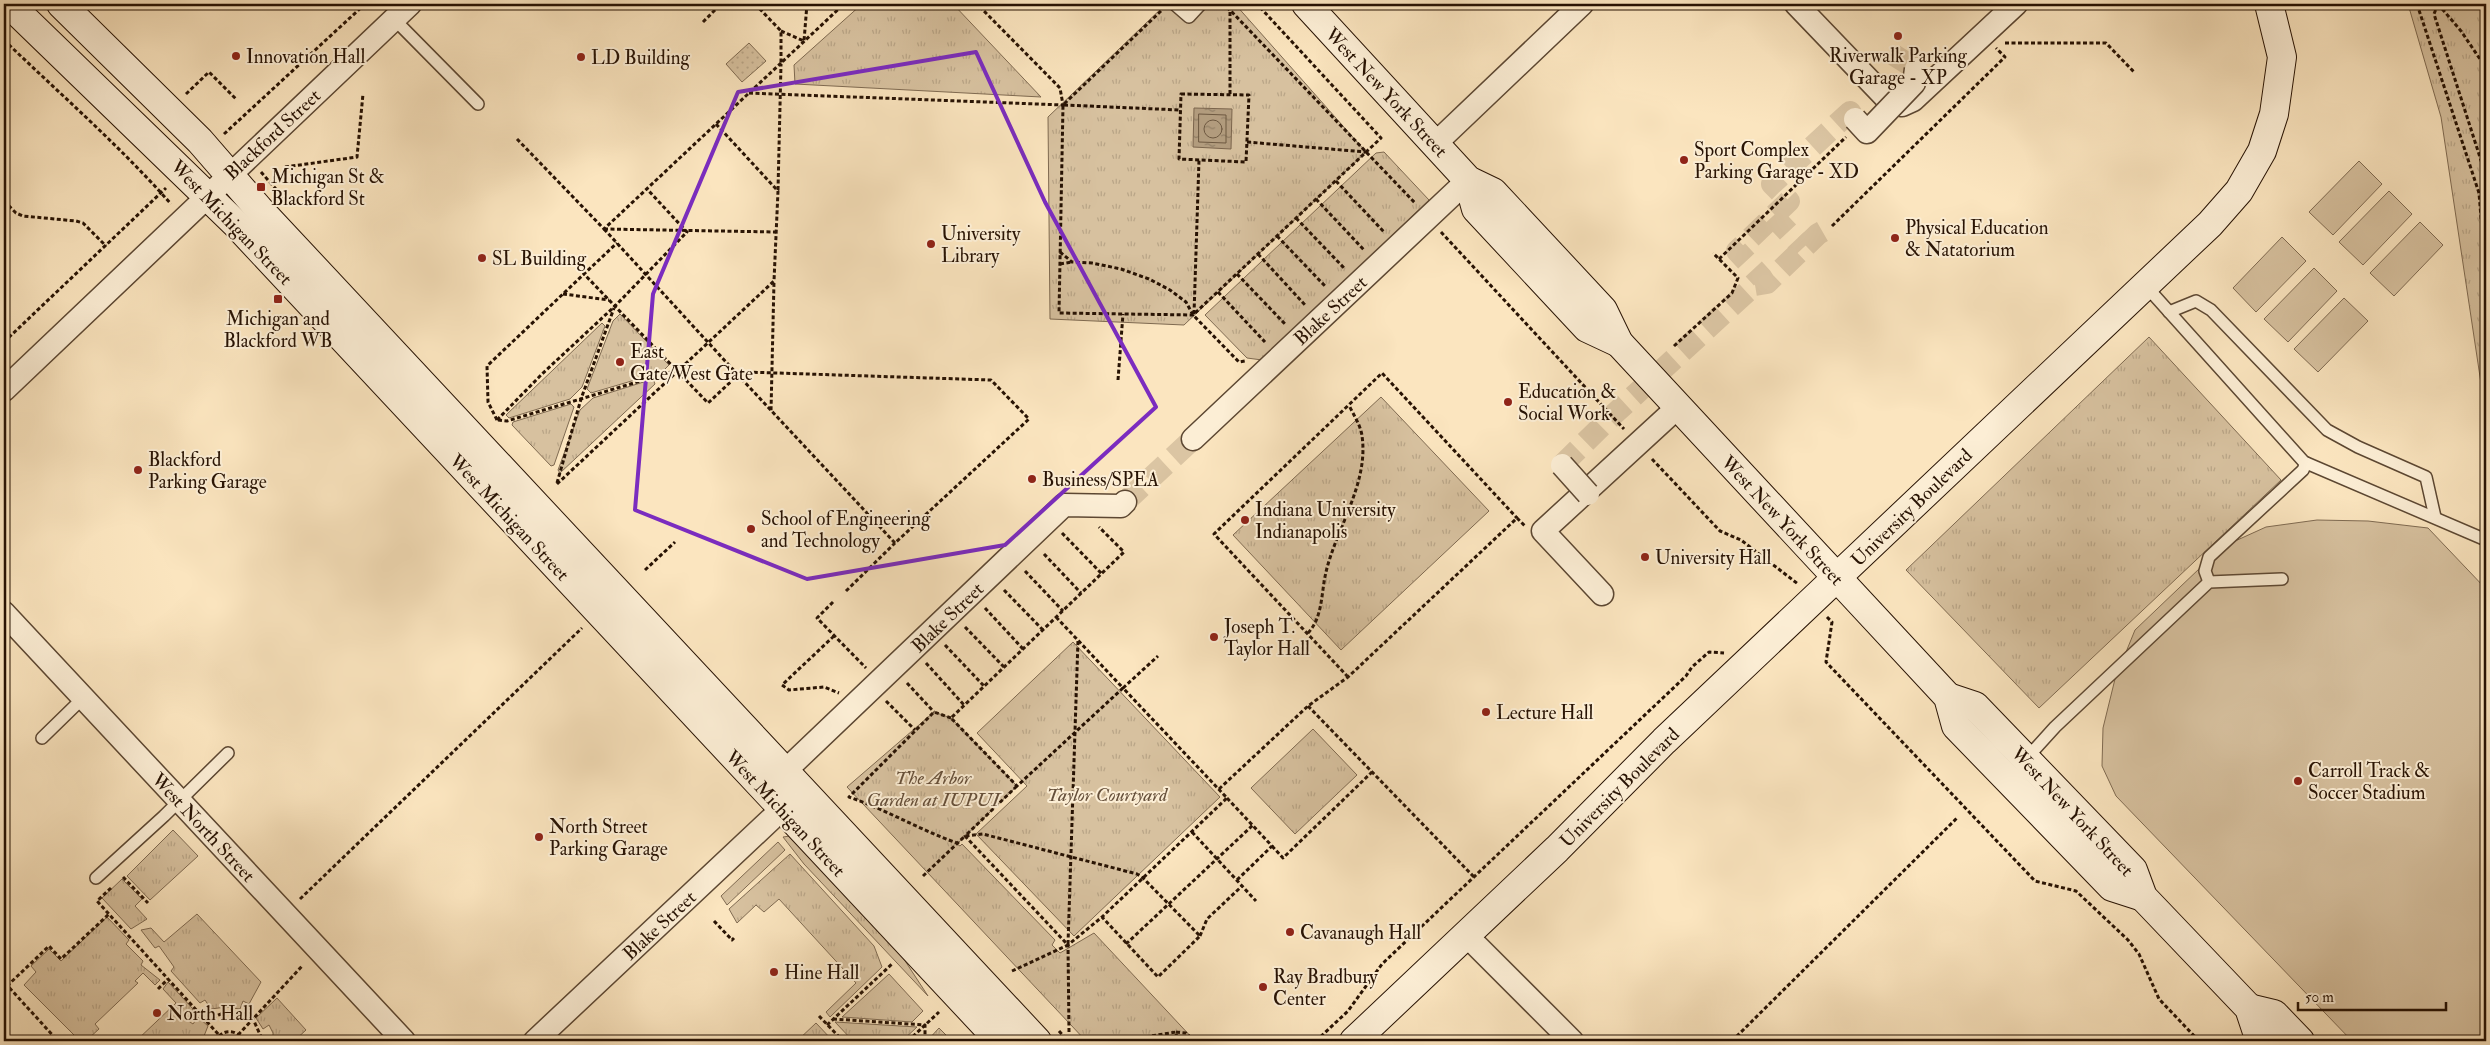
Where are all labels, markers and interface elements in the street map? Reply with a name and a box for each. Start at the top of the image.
street label: West New York Street [1319,22,1453,163]
marker: Riverwalk Parking Garage - XP [1892,30,1904,42]
place label: Riverwalk Parking Garage - XP [1829,44,1968,90]
place label: Innovation Hall [246,45,365,69]
place label: LD Building [591,46,691,70]
marker: Innovation Hall [230,50,242,62]
marker: LD Building [575,51,587,63]
street label: Blackford Street [219,84,326,185]
place label: Sport Complex Parking Garage - XD [1694,138,1859,184]
street label: West Michigan Street [165,154,297,290]
marker: Sport Complex Parking Garage - XD [1678,154,1690,166]
place label: Michigan St & Blackford St [271,165,385,211]
marker: Michigan St & Blackford St [255,181,267,193]
place label: Physical Education & Natatorium [1905,216,2049,262]
place label: University Library [941,222,1021,268]
marker: Physical Education & Natatorium [1889,232,1901,244]
marker: University Library [925,238,937,250]
place label: SL Building [492,247,587,271]
marker: SL Building [476,252,488,264]
street label: Blake Street [1289,271,1372,351]
marker: Michigan and Blackford WB [272,293,284,305]
place label: Michigan and Blackford WB [223,307,333,353]
place label: East Gate/West Gate [630,340,753,386]
marker: East Gate/West Gate [614,356,626,368]
place label: Education & Social Work [1518,380,1616,426]
marker: Education & Social Work [1502,396,1514,408]
street label: University Boulevard [1846,443,1978,572]
place label: Blackford Parking Garage [148,448,267,494]
street label: West Michigan Street [444,448,574,586]
street label: West New York Street [1715,450,1849,591]
marker: Blackford Parking Garage [132,464,144,476]
place label: Business/SPEA [1042,468,1159,492]
marker: Business/SPEA [1026,473,1038,485]
place label: Indiana University Indianapolis [1255,498,1396,545]
place label: School of Engineering and Technology [761,507,931,553]
marker: Indiana University Indianapolis [1239,514,1251,526]
marker: School of Engineering and Technology [745,523,757,535]
place label: University Hall [1655,546,1772,570]
marker: University Hall [1639,551,1651,563]
street label: Blake Street [906,577,989,658]
place label: Joseph T. Taylor Hall [1223,615,1310,661]
marker: Joseph T. Taylor Hall [1208,631,1220,643]
place label: Lecture Hall [1496,701,1594,725]
marker: Lecture Hall [1480,706,1492,718]
street label: University Boulevard [1555,722,1685,853]
street label: West New York Street [2005,741,2139,882]
street label: West Michigan Street [720,744,850,882]
place label: Carroll Track & Soccer Stadium [2308,759,2430,805]
park label: The Arbor Garden at IUPUI [866,766,1002,812]
street label: West North Street [146,767,260,887]
marker: Carroll Track & Soccer Stadium [2292,775,2304,787]
park label: Taylor Courtyard [1047,783,1168,807]
place label: North Street Parking Garage [549,815,668,861]
marker: North Street Parking Garage [533,831,545,843]
street label: Blake Street [618,886,701,966]
place label: Cavanaugh Hall [1300,921,1421,945]
marker: Cavanaugh Hall [1284,926,1296,938]
place label: Hine Hall [784,961,860,985]
place label: Ray Bradbury Center [1273,965,1378,1011]
marker: Hine Hall [768,966,780,978]
scale bar [2298,980,2445,1012]
marker: Ray Bradbury Center [1257,981,1269,993]
text: 50 m [2305,988,2334,1007]
place label: North Hall [167,1002,253,1026]
marker: North Hall [151,1007,163,1019]

